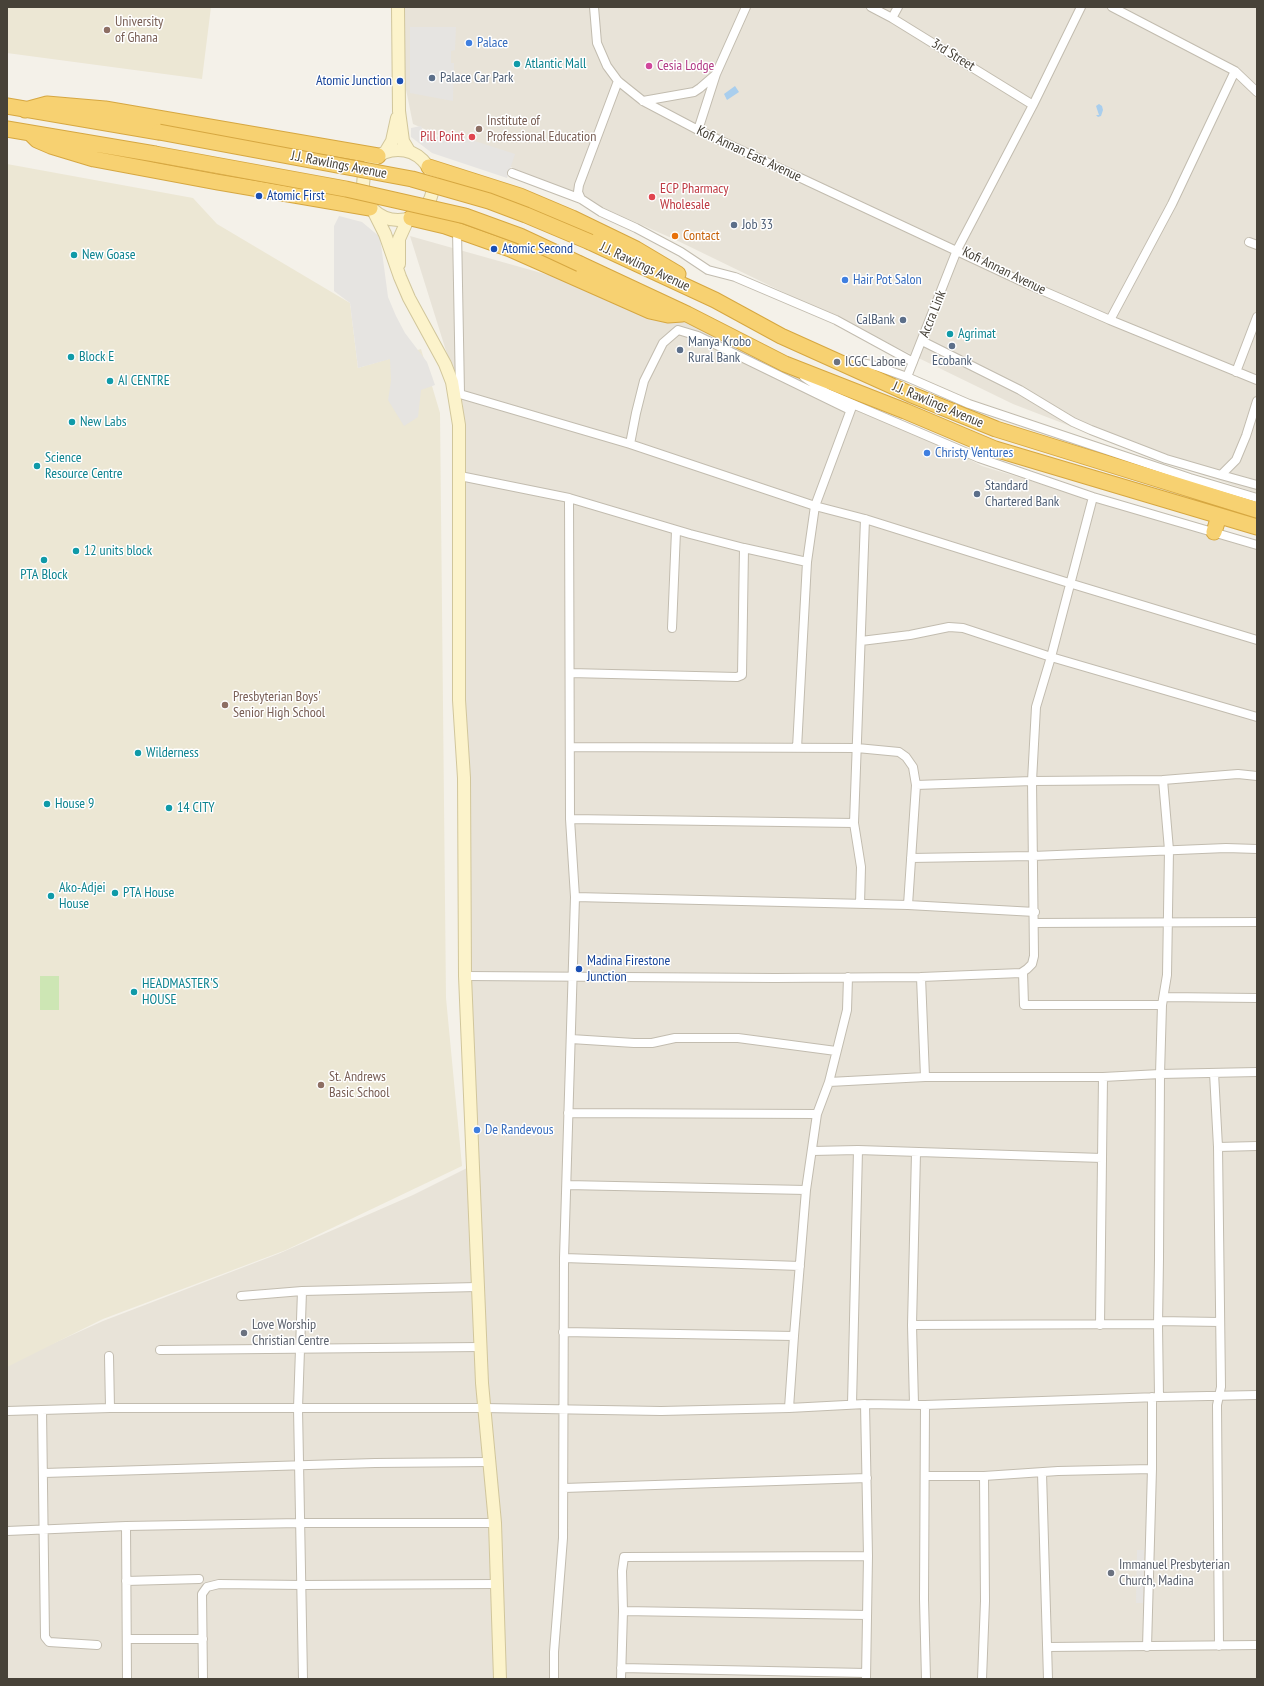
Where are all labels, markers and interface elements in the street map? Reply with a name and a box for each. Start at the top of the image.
place label: University of Ghana [115,14,163,46]
marker: University of Ghana [102,25,112,35]
place label: Palace [477,35,508,51]
street label: 3rd Street [928,35,978,75]
marker: Palace [464,38,474,48]
place label: Atlantic Mall [525,56,586,72]
place label: Cesia Lodge [657,58,714,74]
marker: Atlantic Mall [512,59,522,69]
marker: Cesia Lodge [644,61,654,71]
place label: Palace Car Park [440,70,513,86]
place label: Atomic Junction [316,73,392,89]
marker: Palace Car Park [427,73,437,83]
marker: Atomic Junction [395,76,405,86]
place label: Institute of Professional Education [487,113,596,146]
street label: Kofi Annan East Avenue [694,122,804,186]
marker: Institute of Professional Education [474,124,484,134]
place label: Pill Point [420,129,464,145]
marker: Pill Point [467,132,477,142]
street label: J.J. Rawlings Avenue [290,147,388,183]
place label: ECP Pharmacy Wholesale [660,181,728,214]
place label: Atomic First [267,188,325,204]
marker: Atomic First [254,191,264,201]
marker: ECP Pharmacy Wholesale [647,192,657,202]
place label: Job 33 [742,217,773,233]
marker: Job 33 [729,220,739,230]
place label: Contact [683,228,719,244]
marker: Contact [670,231,680,241]
street label: J.J. Rawlings Avenue [597,239,693,295]
place label: Atomic Second [502,241,573,257]
marker: Atomic Second [489,244,499,254]
street label: Kofi Annan Avenue [960,244,1048,298]
place label: New Goase [82,247,135,263]
marker: New Goase [69,250,79,260]
place label: Hair Pot Salon [853,272,922,288]
marker: Hair Pot Salon [840,275,850,285]
street label: Accra Link [916,288,950,340]
place label: CalBank [856,312,895,328]
marker: CalBank [898,315,908,325]
place label: Agrimat [958,326,996,342]
marker: Agrimat [945,329,955,339]
place label: Manya Krobo Rural Bank [688,334,751,366]
marker: Ecobank [947,341,957,351]
marker: Manya Krobo Rural Bank [675,345,685,355]
place label: Block E [79,349,114,365]
marker: Block E [66,352,76,362]
place label: Ecobank [932,353,972,369]
place label: ICGC Labone [845,354,906,370]
marker: ICGC Labone [832,357,842,367]
place label: AI CENTRE [118,373,170,389]
marker: AI CENTRE [105,376,115,386]
street label: J.J. Rawlings Avenue [890,378,986,432]
place label: New Labs [80,414,126,430]
marker: New Labs [67,417,77,427]
place label: Christy Ventures [935,445,1013,461]
marker: Christy Ventures [922,448,932,458]
place label: Science Resource Centre [45,450,123,482]
marker: Science Resource Centre [32,461,42,471]
place label: Standard Chartered Bank [985,478,1059,510]
marker: Standard Chartered Bank [972,489,982,499]
place label: 12 units block [84,543,152,559]
marker: 12 units block [71,546,81,556]
marker: PTA Block [39,555,49,565]
place label: PTA Block [20,567,68,583]
place label: Presbyterian Boys' Senior High School [233,689,325,722]
marker: Presbyterian Boys' Senior High School [220,700,230,710]
place label: Wilderness [146,745,199,761]
marker: Wilderness [133,748,143,758]
place label: House 9 [55,796,94,812]
marker: House 9 [42,799,52,809]
place label: 14 CITY [177,800,215,816]
marker: 14 CITY [164,803,174,813]
place label: Ako-Adjei House [59,880,105,912]
place label: PTA House [123,885,174,901]
marker: PTA House [110,888,120,898]
marker: Ako-Adjei House [46,891,56,901]
place label: Madina Firestone Junction [587,953,670,986]
marker: Madina Firestone Junction [574,964,584,974]
place label: HEADMASTER'S HOUSE [142,976,218,1008]
marker: HEADMASTER'S HOUSE [129,987,139,997]
place label: St. Andrews Basic School [329,1069,389,1102]
marker: St. Andrews Basic School [316,1080,326,1090]
place label: De Randevous [485,1122,553,1138]
marker: De Randevous [472,1125,482,1135]
place label: Love Worship Christian Centre [252,1317,329,1350]
marker: Love Worship Christian Centre [239,1328,249,1338]
place label: Immanuel Presbyterian Church, Madina [1119,1557,1230,1590]
marker: Immanuel Presbyterian Church, Madina [1106,1568,1116,1578]

